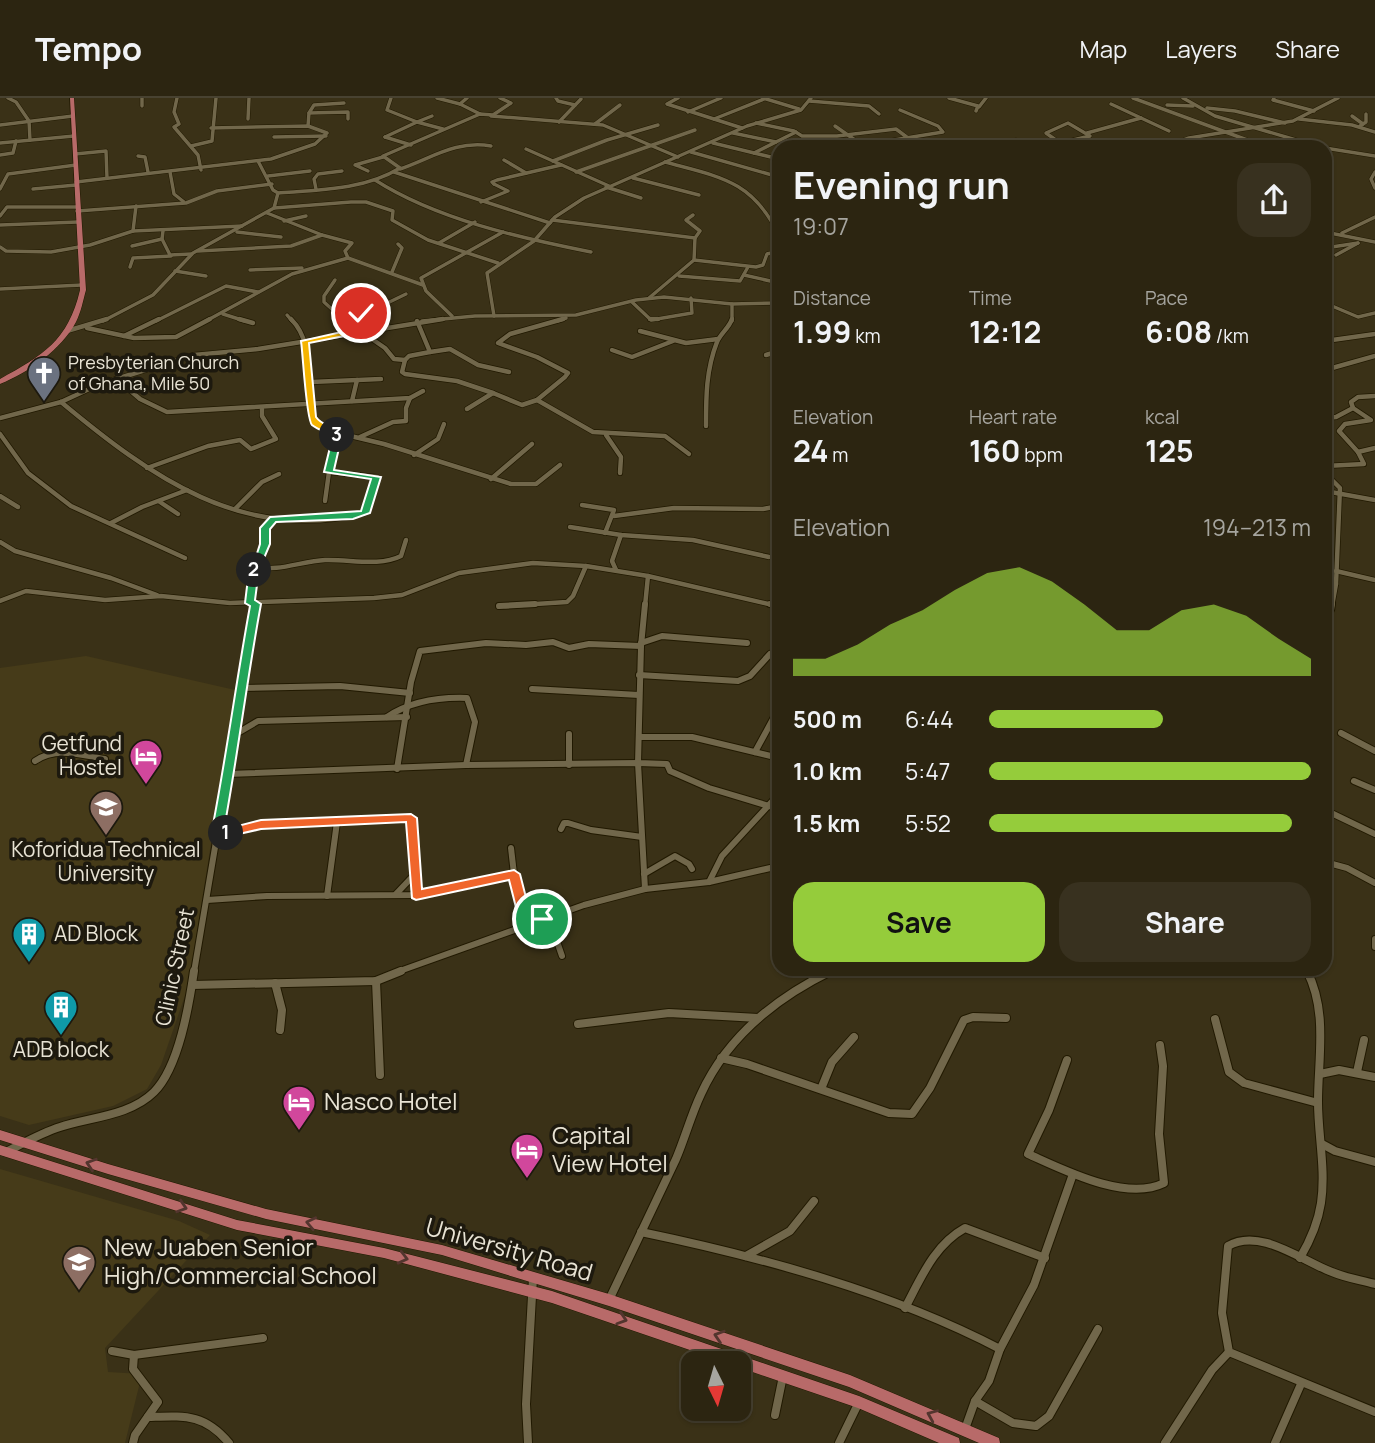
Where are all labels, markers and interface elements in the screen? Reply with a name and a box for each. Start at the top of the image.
text: Tempo [35,26,142,71]
text: Map [1080,32,1127,65]
text: Layers [1165,32,1237,65]
text: Share [1275,32,1340,65]
text: Evening run [793,158,1010,210]
button: share [1237,163,1311,237]
text: 19:07 [793,210,849,242]
pin [331,283,391,343]
text: Distance [793,285,871,311]
text: Time [969,285,1012,311]
text: Pace [1145,285,1188,311]
icon: check [342,294,380,332]
text: 1.99 [793,311,851,352]
text: 12:12 [969,311,1041,352]
text: 6:08 [1145,311,1212,352]
text: km [851,323,881,349]
text: /km [1212,323,1249,349]
place label: Presbyterian Church of Ghana, Mile 50 [68,350,239,395]
church icon: Presbyterian Church of Ghana, Mile 50 [25,354,63,403]
text: Elevation [793,404,873,430]
text: Heart rate [969,404,1057,430]
text: kcal [1145,404,1180,430]
pin: 3 [320,418,354,452]
text: 3 [331,421,342,447]
text: 24 [793,430,829,471]
text: 160 [969,430,1021,471]
text: 125 [1145,430,1194,471]
text: m [829,442,848,468]
text: bpm [1021,442,1063,468]
text: Elevation [793,511,890,543]
text: 194–213 m [1203,511,1311,543]
pin: 2 [236,552,272,588]
text: 2 [248,556,259,582]
text: 500 m [793,703,862,735]
text: 6:44 [905,703,954,735]
place label: Getfund Hostel [42,729,122,781]
hotel icon: Getfund Hostel [127,737,165,786]
text: 1.0 km [793,755,862,787]
text: 5:47 [905,755,950,787]
school or university icon: Koforidua Technical University [87,788,125,837]
text: 1.5 km [793,807,860,839]
text: 5:52 [905,807,951,839]
pin: 1 [208,816,244,850]
text: 1 [221,819,230,845]
place label: Koforidua Technical University [11,835,201,887]
button: Save [793,882,1045,962]
button: Share [1059,882,1311,962]
pin [512,889,572,949]
icon: arrive [523,900,561,938]
street label: Clinic Street [148,905,200,1028]
building icon: AD Block [10,915,48,964]
place label: AD Block [54,919,138,947]
building icon: ADB block [42,988,80,1037]
place label: ADB block [13,1035,110,1063]
hotel icon: Nasco Hotel [280,1083,318,1132]
place label: Nasco Hotel [324,1084,458,1117]
place label: Capital View Hotel [552,1118,668,1179]
hotel icon: Capital View Hotel [508,1131,546,1180]
one-way arrow [86,1158,98,1172]
one-way arrow [175,1199,188,1213]
street label: University Road [422,1209,597,1288]
one-way arrow [305,1216,317,1231]
place label: New Juaben Senior High/Commercial School [104,1230,377,1291]
school or university icon: New Juaben Senior High/Commercial School [60,1243,98,1292]
one-way arrow [397,1250,409,1264]
one-way arrow [616,1311,628,1326]
one-way arrow [713,1330,725,1344]
north arrow [681,1351,751,1421]
map controls [681,1351,751,1421]
one-way arrow [927,1409,939,1423]

